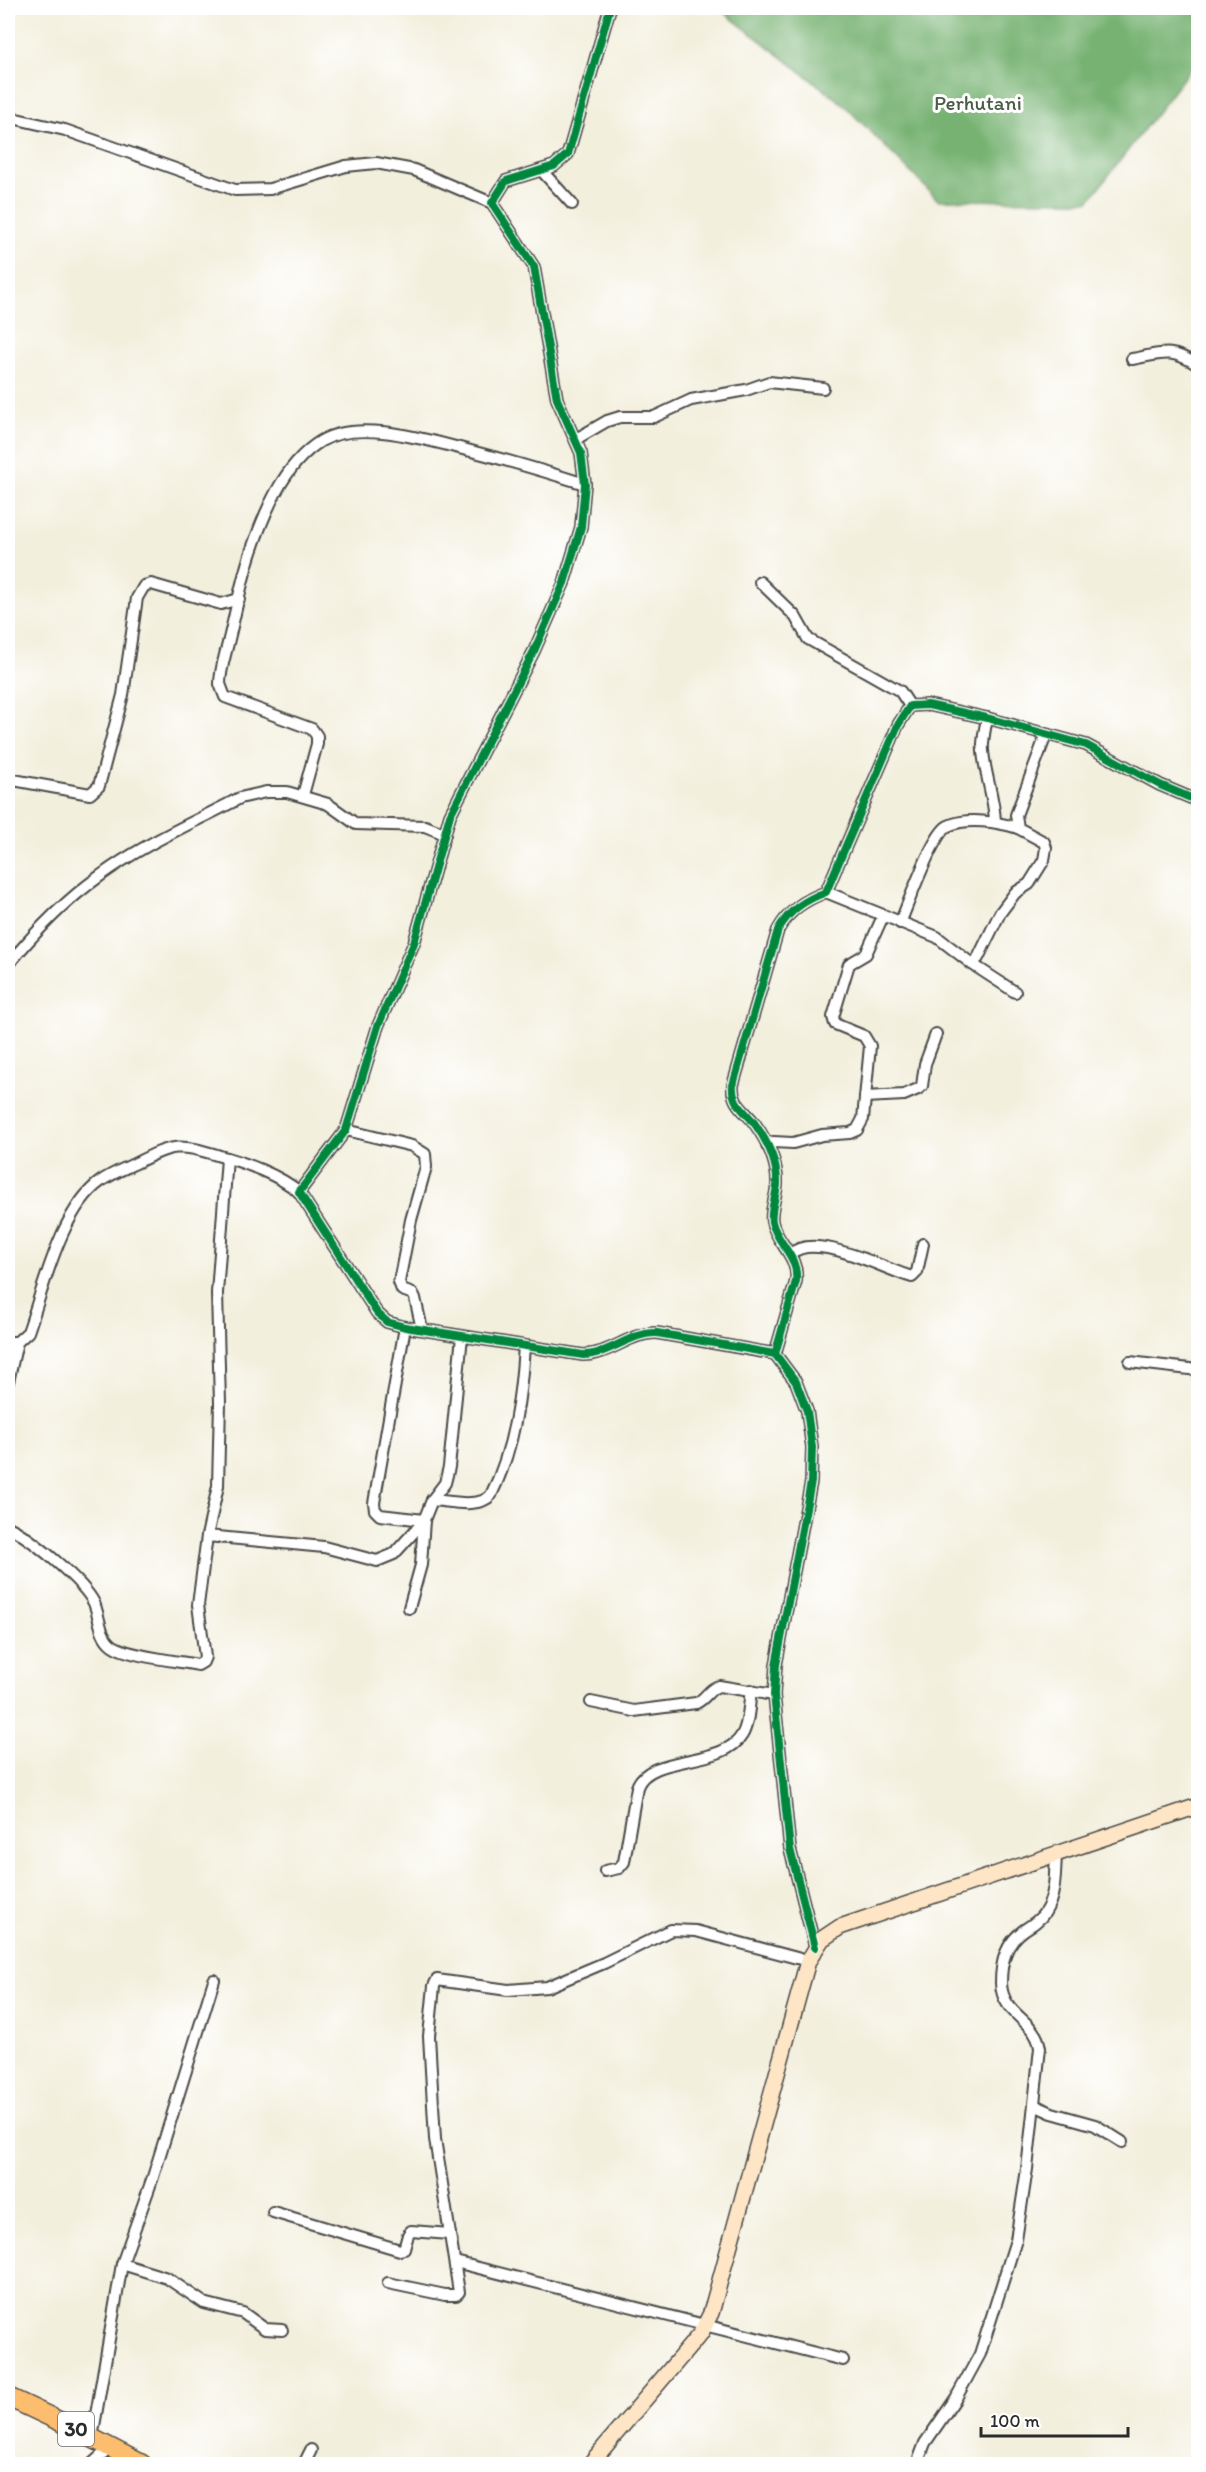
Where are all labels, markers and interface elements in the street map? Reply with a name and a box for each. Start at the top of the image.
park label: Perhutani [934,90,1022,115]
scale bar [981,2400,1128,2438]
text: 100 m [990,2410,1040,2432]
road number: 30 [58,2412,94,2446]

